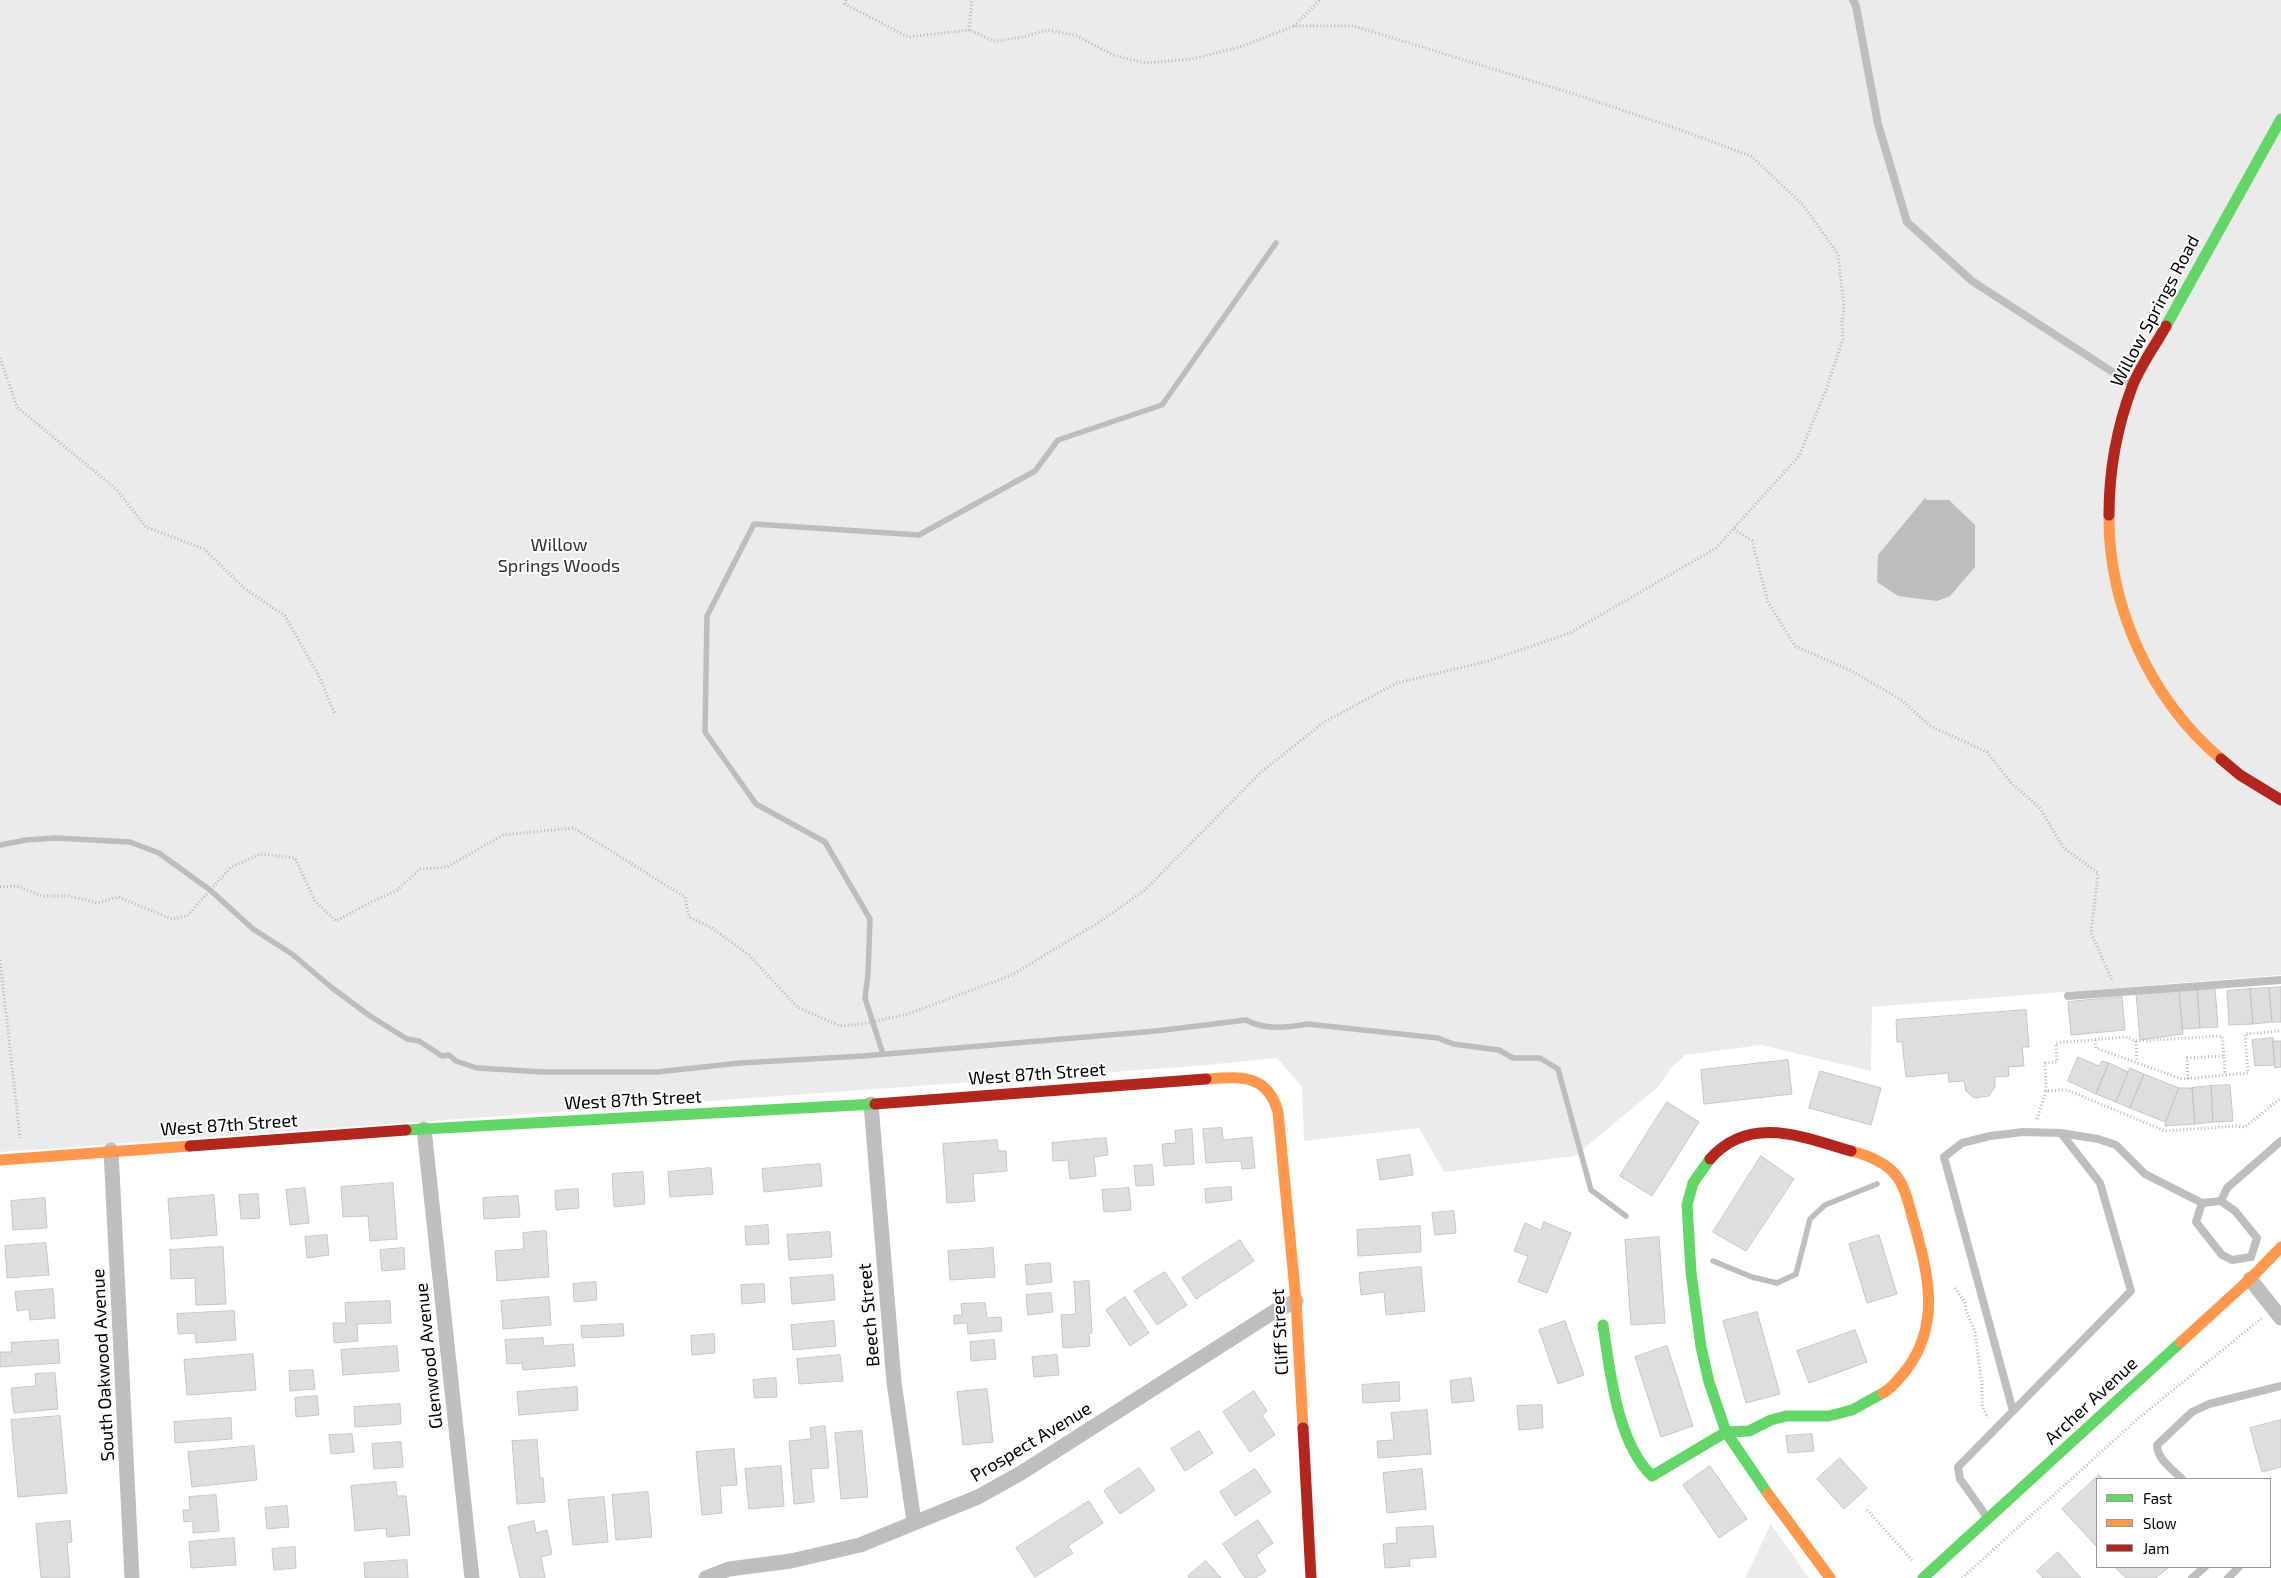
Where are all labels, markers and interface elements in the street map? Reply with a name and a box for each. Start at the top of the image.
street label: Willow Springs Road [2106,232,2204,390]
park label: Willow Springs Woods [498,534,620,576]
street label: West 87th Street [967,1058,1107,1090]
street label: West 87th Street [564,1086,702,1114]
street label: West 87th Street [159,1109,299,1141]
street label: Beech Street [854,1262,884,1368]
street label: South Oakwood Avenue [87,1268,119,1462]
street label: Glenwood Avenue [411,1282,447,1430]
street label: Cliff Street [1267,1288,1293,1376]
street label: Archer Avenue [2040,1353,2142,1449]
street label: Prospect Avenue [967,1397,1095,1487]
legend [2096,1478,2271,1568]
text: Fast [2143,1489,2172,1507]
text: Slow [2143,1514,2177,1532]
text: Jam [2143,1539,2169,1557]

